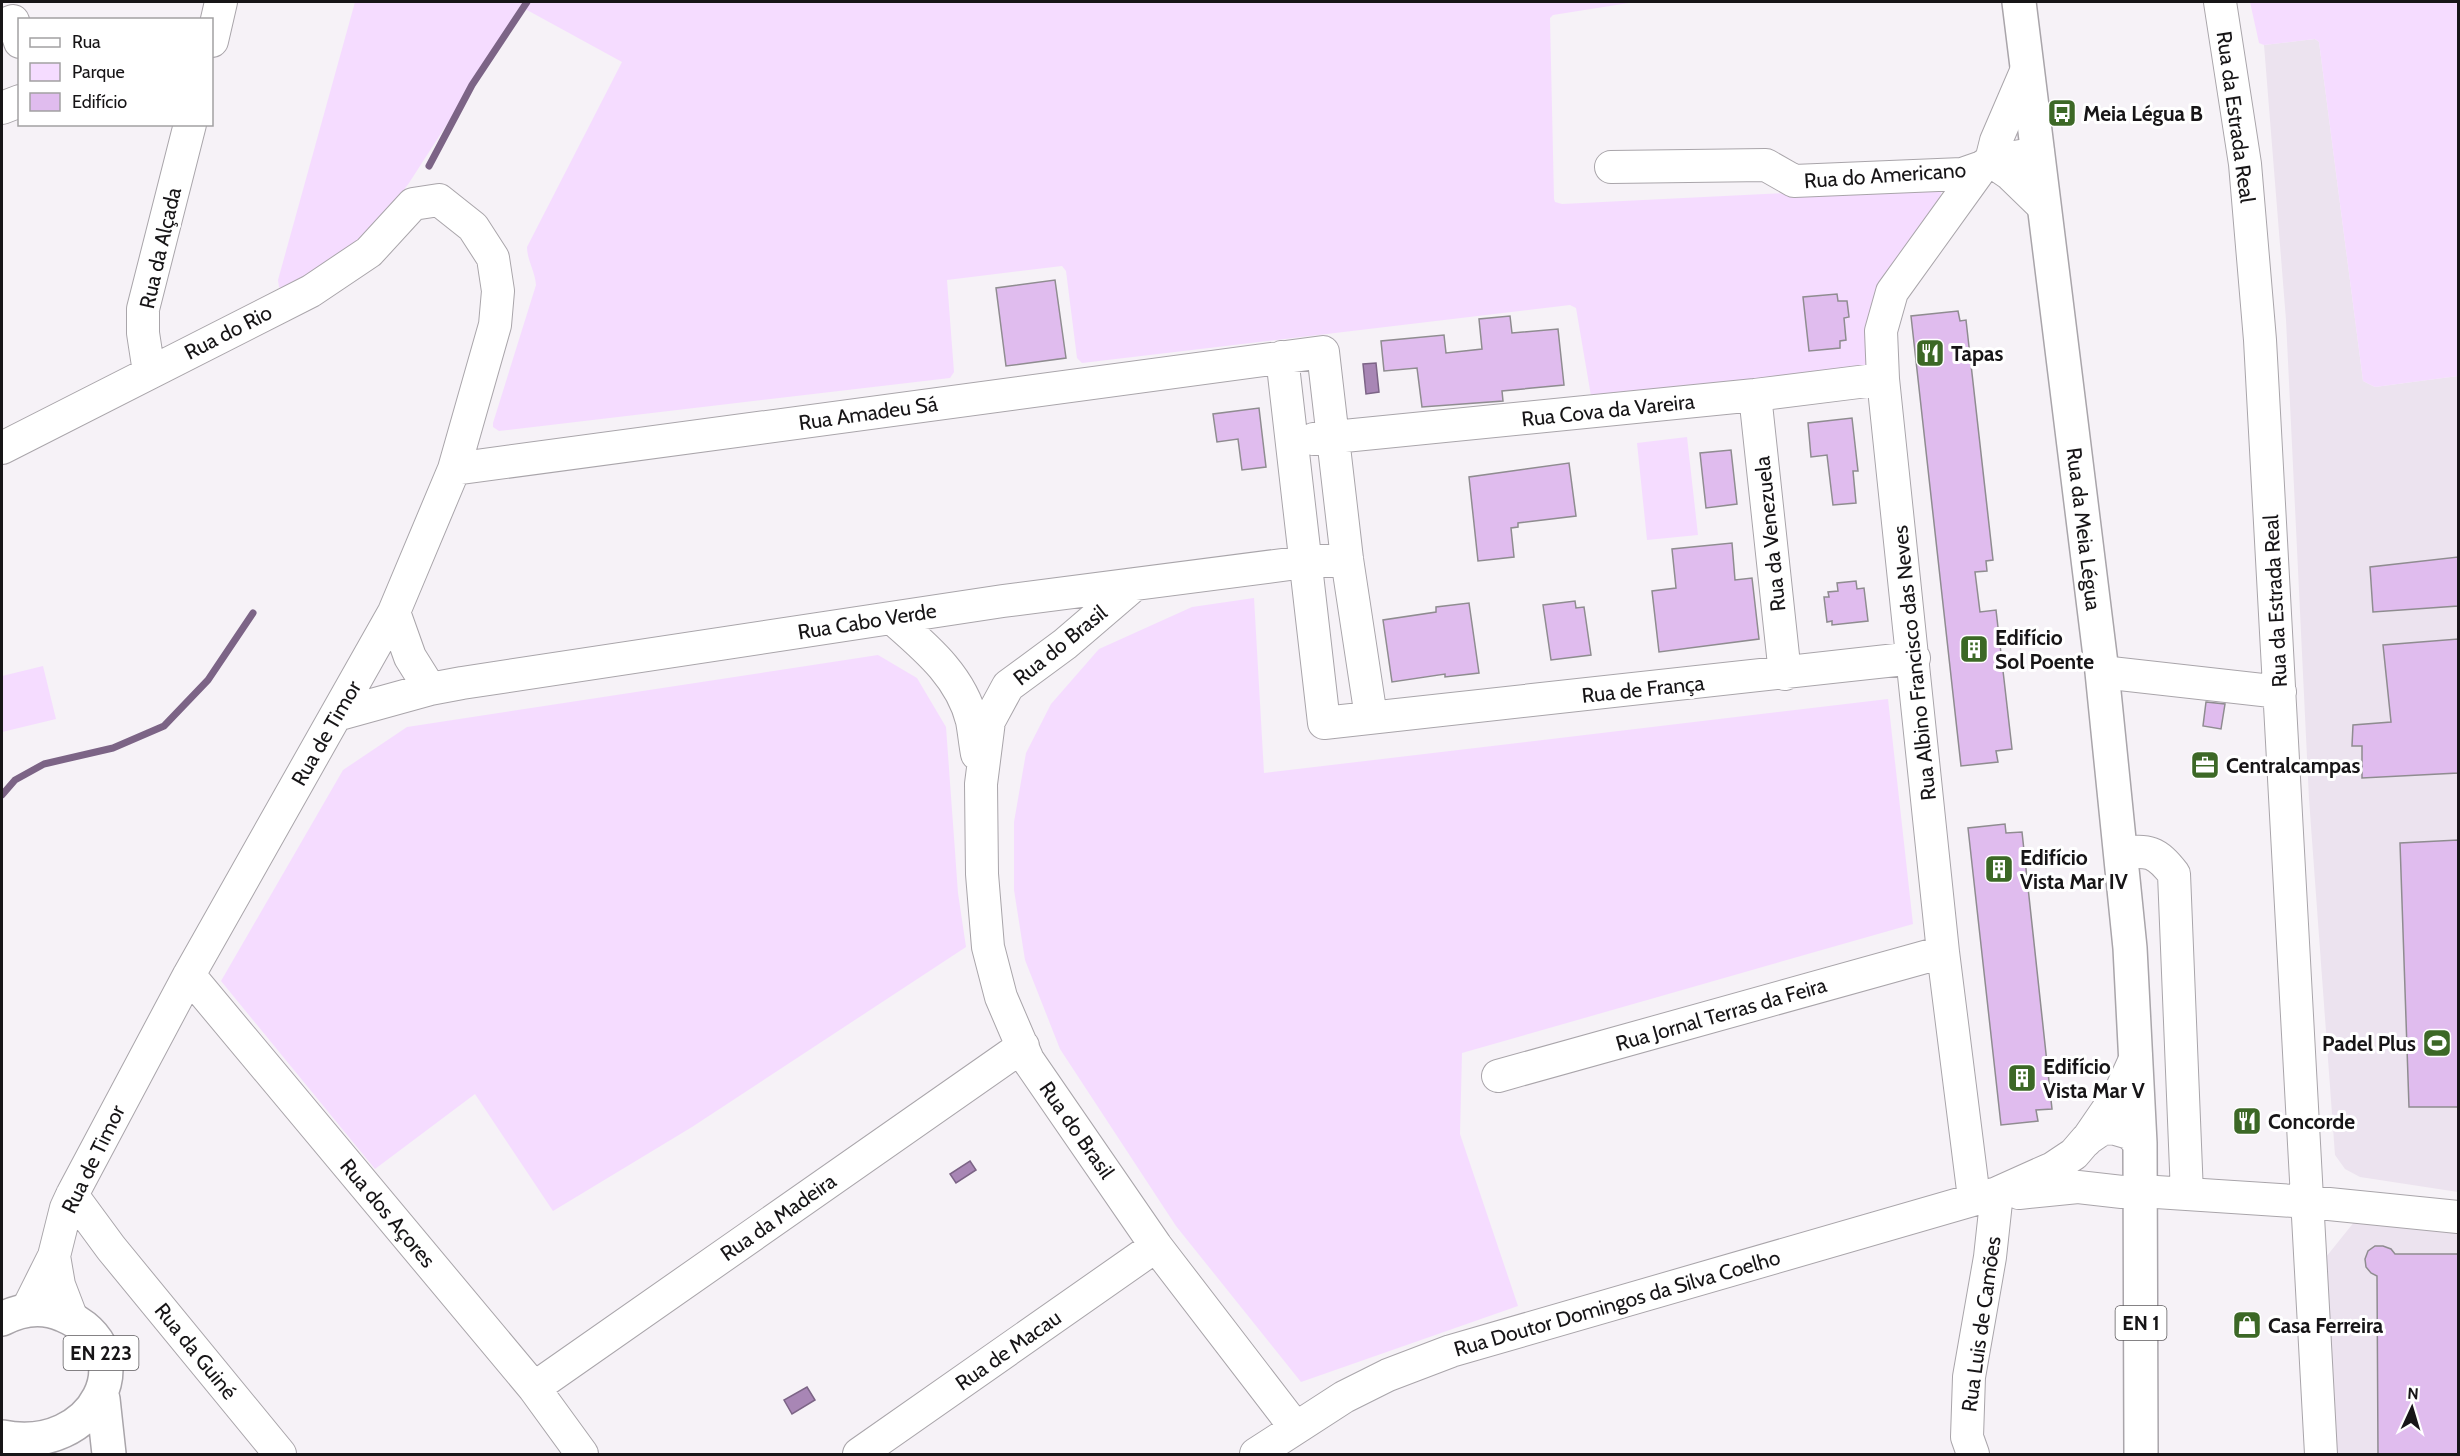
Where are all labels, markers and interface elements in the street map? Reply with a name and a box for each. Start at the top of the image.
legend [18,18,213,126]
street label: Rua da Estrada Real [2212,30,2260,204]
text: Rua [72,31,101,53]
text: Parque [72,61,125,83]
text: Edifício [72,91,127,113]
bus stop icon: Meia Légua B [2046,97,2078,129]
place label: Meia Légua B [2083,101,2203,126]
street label: Rua do Americano [1803,157,1967,193]
street label: Rua da Alçada [134,185,186,311]
street label: Rua do Rio [180,299,276,365]
restaurant icon: Tapas [1914,337,1946,369]
place label: Tapas [1951,341,2003,366]
street label: Rua Cova da Vareira [1520,388,1696,432]
street label: Rua Amadeu Sá [797,391,939,435]
street label: Rua da Meia Légua [2062,446,2106,612]
street label: Rua da Venezuela [1749,455,1791,613]
street label: Rua da Estrada Real [2258,514,2292,688]
street label: Rua Albino Francisco das Neves [1887,524,1941,802]
street label: Rua Cabo Verde [796,598,938,644]
street label: Rua do Brasil [1008,600,1112,690]
place label: Edifício Sol Poente [1995,625,2094,674]
building icon: Edifício Sol Poente [1958,633,1990,665]
street label: Rua de França [1580,670,1706,708]
street label: Rua de Timor [286,676,366,790]
office icon: Centralcampas [2189,749,2221,781]
place label: Centralcampas [2226,753,2360,778]
place label: Edifício Vista Mar IV [2020,845,2128,894]
building icon: Edifício Vista Mar IV [1983,853,2015,885]
street label: Rua Jornal Terras da Feira [1613,972,1829,1056]
sports icon: Padel Plus [2421,1027,2453,1059]
place label: Padel Plus [2322,1031,2416,1056]
place label: Edifício Vista Mar V [2043,1054,2145,1103]
building icon: Edifício Vista Mar V [2006,1062,2038,1094]
street label: Rua do Brasil [1034,1076,1120,1184]
street label: Rua de Timor [56,1100,130,1217]
restaurant icon: Concorde [2231,1105,2263,1137]
place label: Concorde [2268,1109,2355,1134]
street label: Rua dos Açores [335,1154,441,1273]
street label: Rua da Madeira [715,1168,841,1266]
street label: Rua Luis de Camões [1956,1234,2006,1413]
street label: Rua Doutor Domingos da Silva Coelho [1451,1244,1783,1362]
street label: Rua da Guiné [150,1298,243,1404]
street label: Rua de Macau [950,1304,1066,1396]
road number: EN 1 [2116,1306,2166,1340]
shop icon: Casa Ferreira [2231,1309,2263,1341]
place label: Casa Ferreira [2268,1313,2384,1338]
road number: EN 223 [63,1336,138,1370]
north arrow [2382,1378,2442,1438]
text: N [2407,1384,2419,1403]

